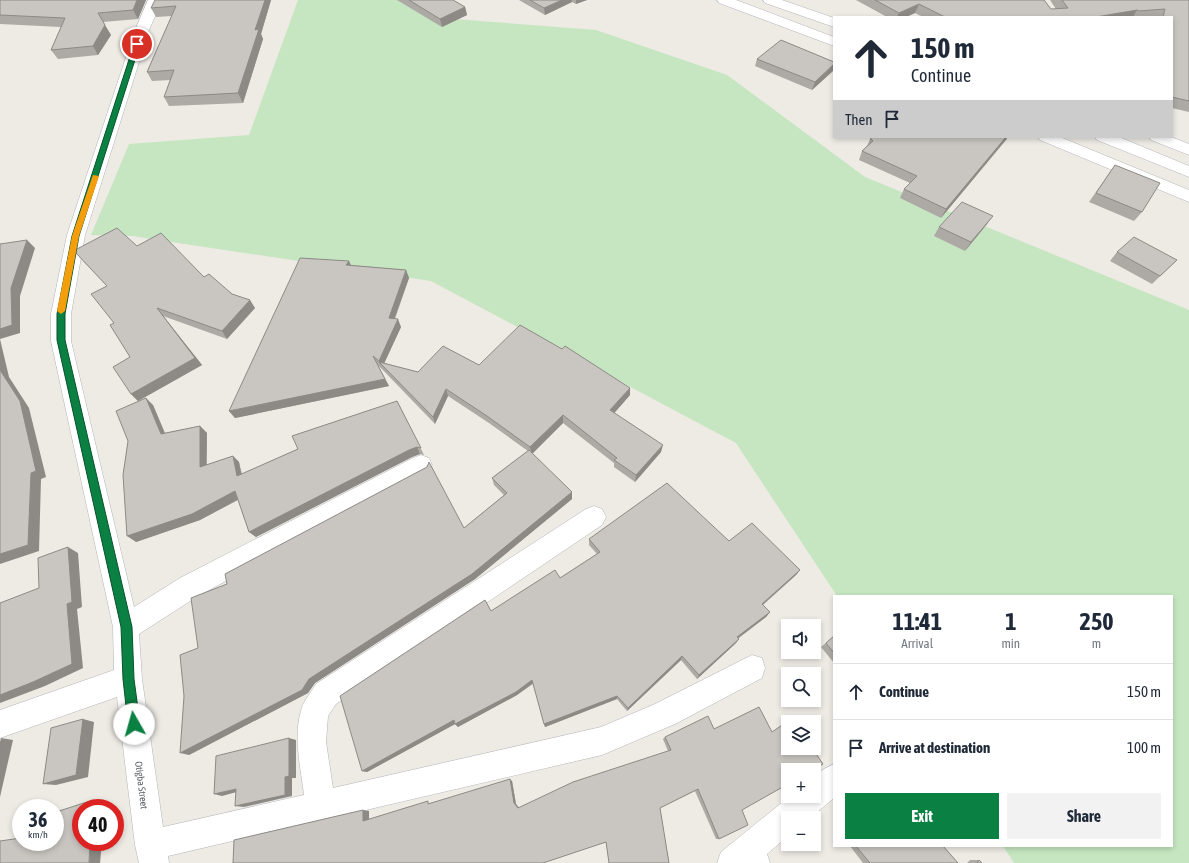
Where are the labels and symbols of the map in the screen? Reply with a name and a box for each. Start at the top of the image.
pin [120,27,154,61]
position arrow [113,703,155,745]
street label: Otigba Street [133,761,150,810]
speed limit sign: 40 [72,799,124,851]

